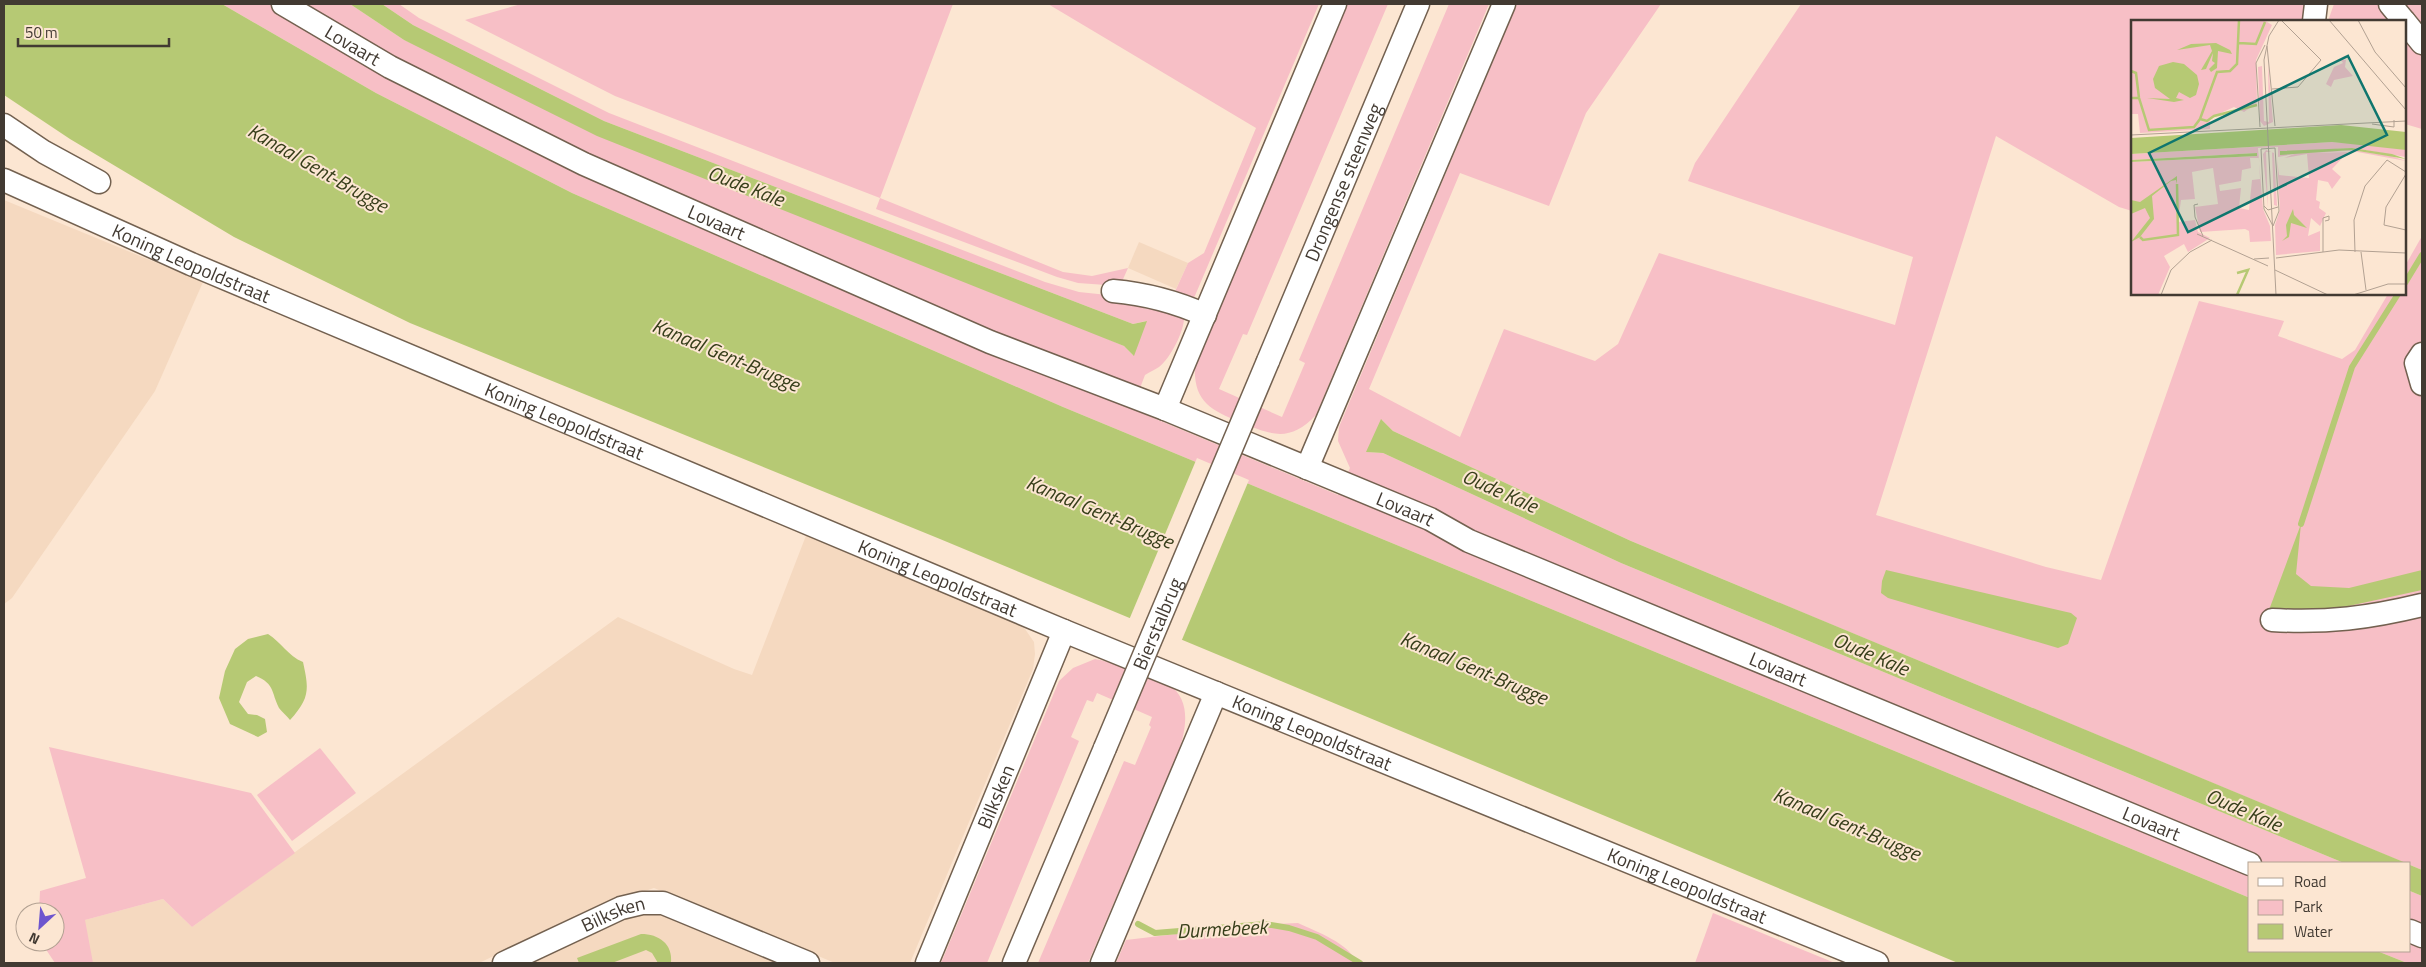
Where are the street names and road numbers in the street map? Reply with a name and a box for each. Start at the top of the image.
street label: Lovaart [320,17,387,73]
street label: Drongense steenweg [1296,98,1389,266]
street label: Lovaart [684,196,751,247]
street label: Koning Leopoldstraat [108,215,276,310]
street label: Koning Leopoldstraat [481,374,649,467]
street label: Lovaart [1372,483,1441,533]
street label: Koning Leopoldstraat [854,531,1022,624]
street label: Bierstalbrug [1125,572,1189,674]
street label: Lovaart [1745,643,1812,693]
street label: Koning Leopoldstraat [1228,686,1397,778]
street label: Bilksken [969,760,1021,833]
street label: Lovaart [2118,798,2185,848]
street label: Koning Leopoldstraat [1603,839,1772,931]
street label: Bilksken [576,888,648,939]

